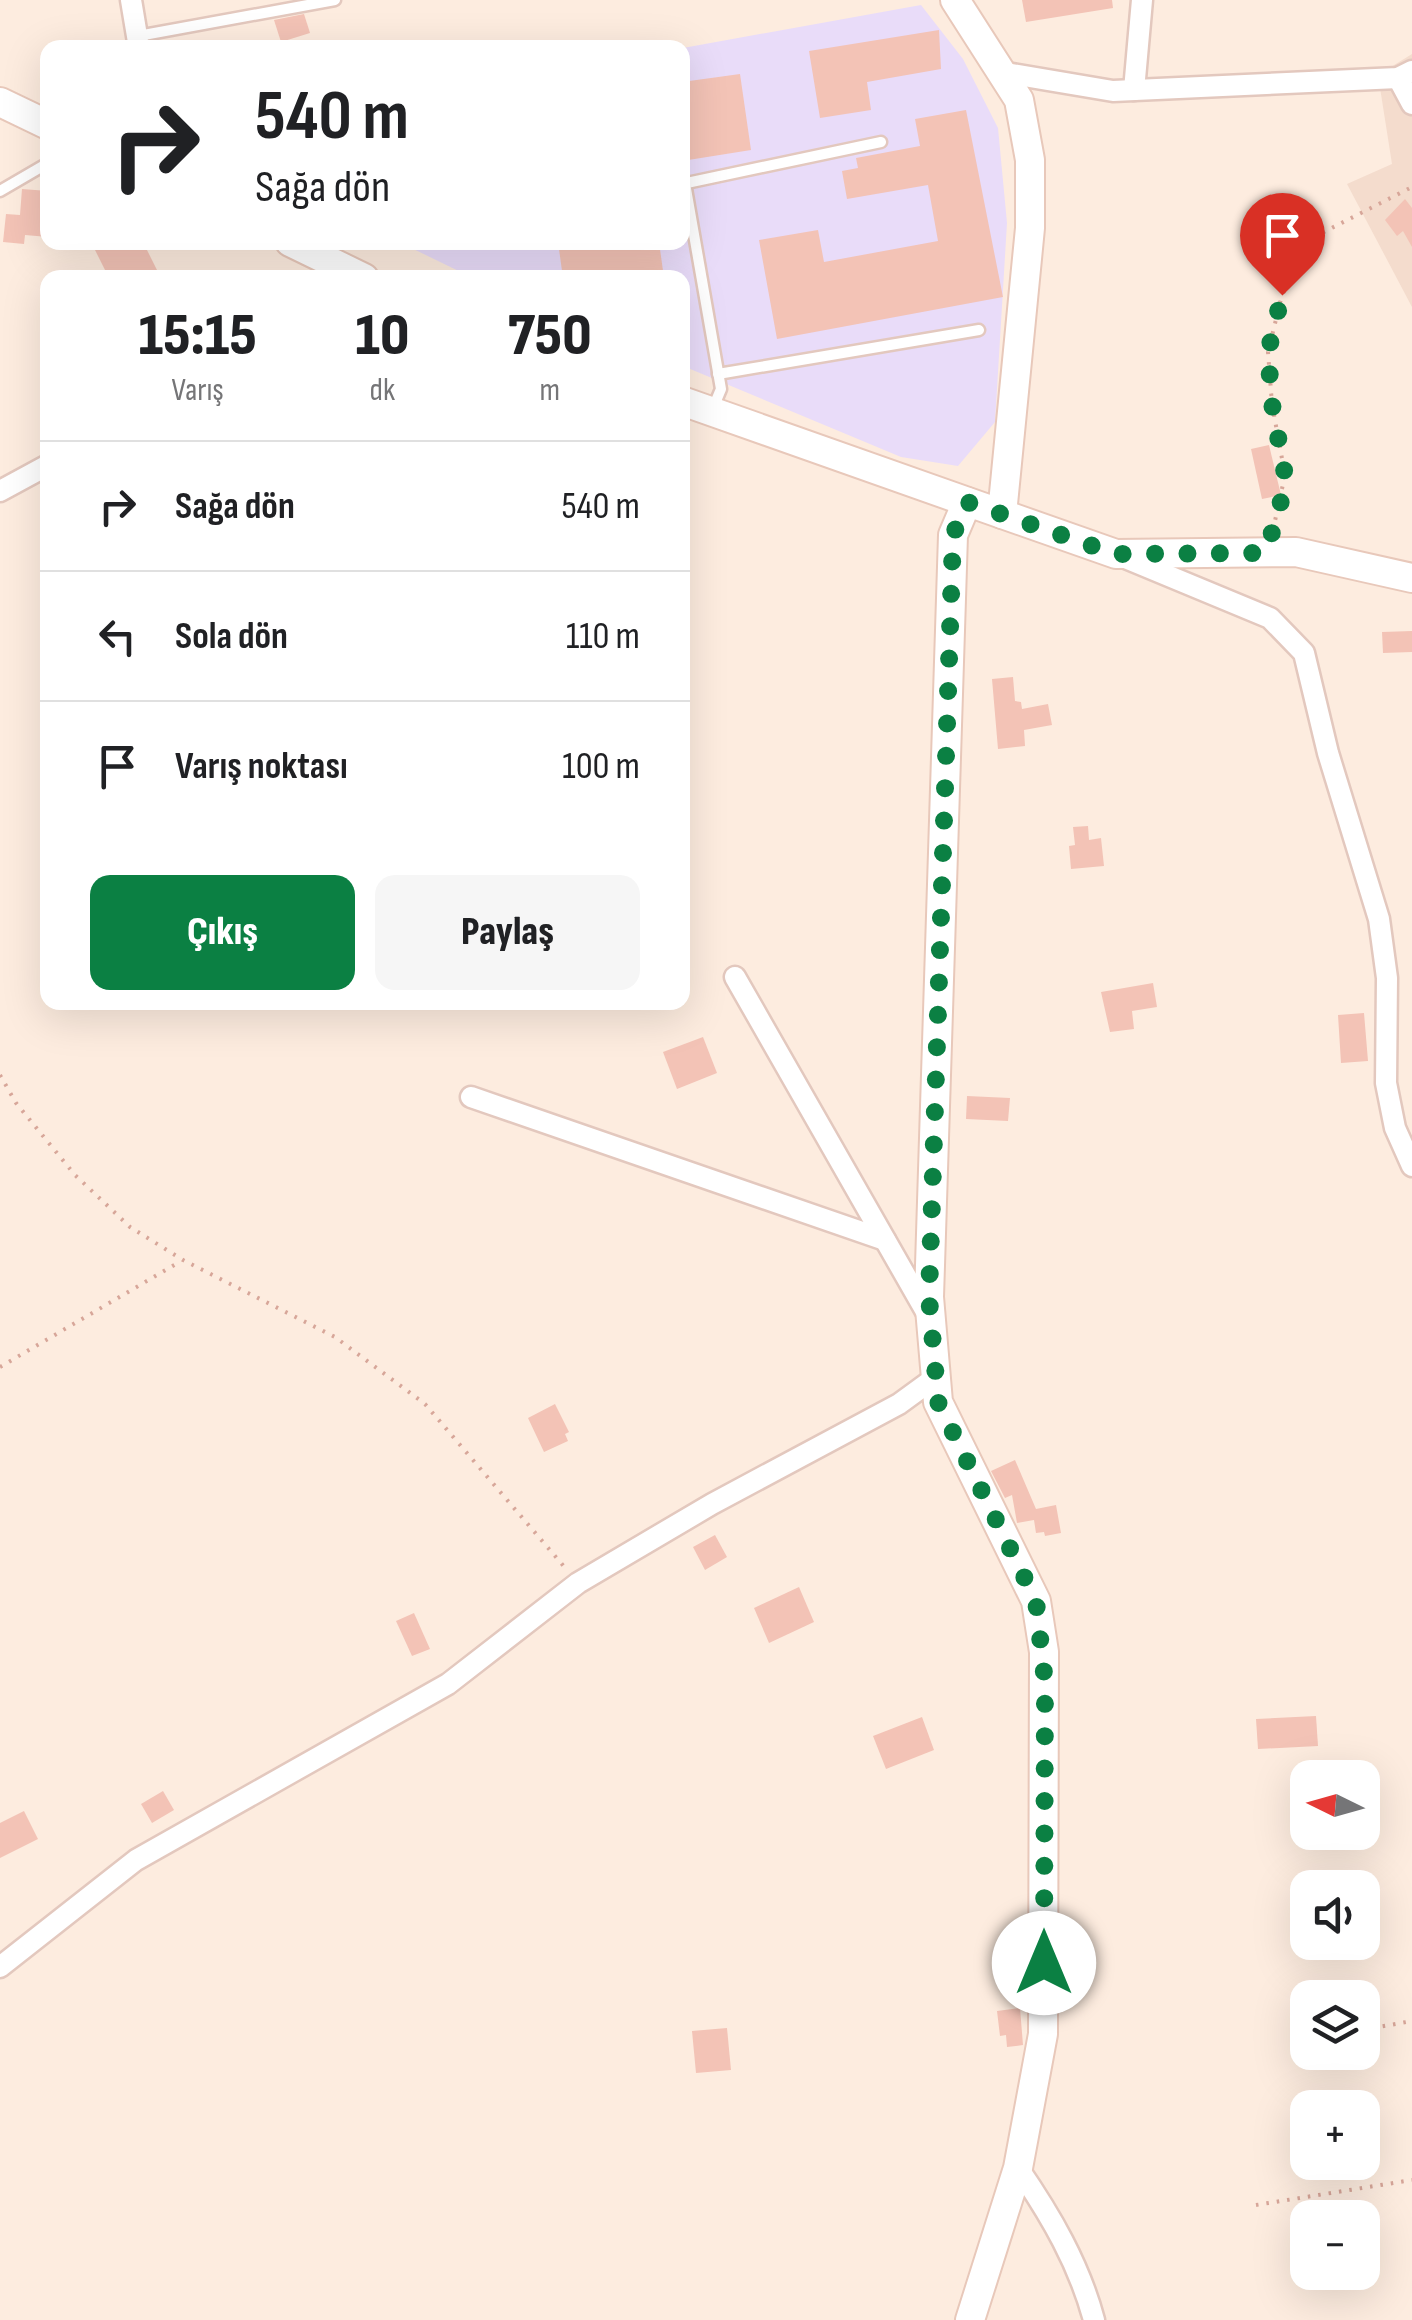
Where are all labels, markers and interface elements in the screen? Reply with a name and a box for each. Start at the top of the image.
text: 540 m [255,75,409,159]
icon: right [90,80,220,210]
text: Sağa dön [255,160,390,215]
pin [1240,193,1325,296]
icon: arrive [1255,208,1310,263]
text: 15:15 [138,300,257,372]
text: 10 [355,300,409,372]
text: 750 [508,300,592,372]
text: Varış [171,371,224,410]
text: dk [370,371,395,410]
text: m [539,371,560,410]
icon: right [90,479,145,534]
text: Sağa dön [175,484,295,529]
text: 540 m [561,484,640,529]
icon: left [90,609,145,664]
text: Sola dön [175,614,288,659]
text: 110 m [566,614,640,659]
icon: arrive [90,739,145,794]
text: Varış noktası [175,744,348,789]
text: 100 m [562,744,640,789]
button: Çıkış [90,875,355,990]
button: Paylaş [375,875,640,990]
north arrow [1290,1760,1380,1850]
map controls [1290,1760,1380,2290]
button: sound [1290,1870,1380,1960]
position arrow [992,1911,1096,2015]
button: layers [1290,1980,1380,2070]
button: + [1290,2090,1380,2180]
button: − [1290,2200,1380,2290]

